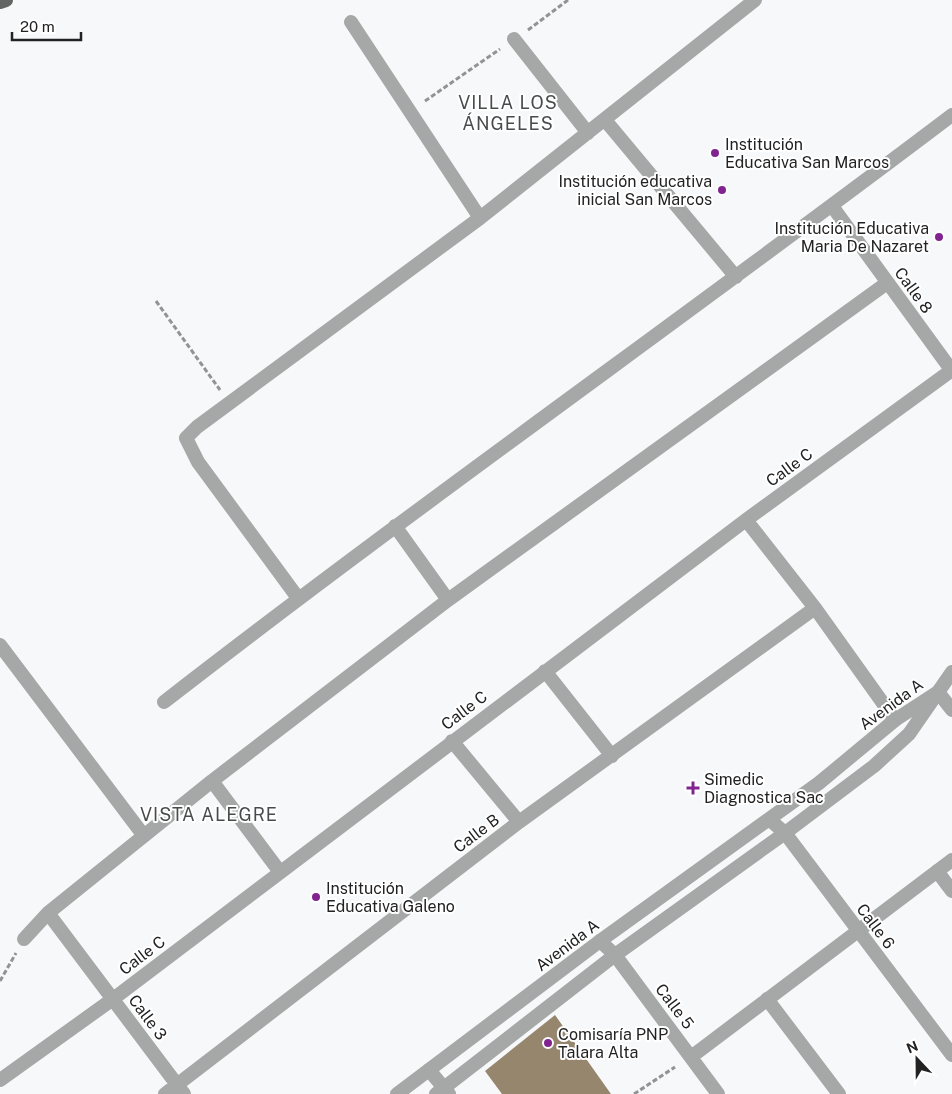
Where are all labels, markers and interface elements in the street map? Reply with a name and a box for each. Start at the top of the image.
scale bar [12,10,81,42]
text: 20 m [20,18,55,35]
district label: VILLA LOS ÁNGELES [458,92,558,134]
place label: Institución Educativa San Marcos [725,135,889,172]
marker: Institución Educativa San Marcos [709,147,721,159]
place label: Institución educativa inicial San Marcos [558,172,712,209]
marker: Institución educativa inicial San Marcos [716,184,728,196]
place label: Institución Educativa Maria De Nazaret [774,219,929,256]
marker: Institución Educativa Maria De Nazaret [933,231,945,243]
street label: Calle 8 [891,264,937,317]
street label: Calle C [762,444,816,491]
street label: Avenida A [856,675,927,734]
street label: Calle C [438,687,491,734]
place label: Simedic Diagnostica Sac [704,770,824,807]
marker: Simedic Diagnostica Sac [686,781,700,795]
district label: VISTA ALEGRE [140,804,278,825]
street label: Calle B [450,810,503,857]
place label: Institución Educativa Galeno [326,879,455,916]
marker: Institución Educativa Galeno [310,891,322,903]
street label: Calle 6 [852,900,899,953]
street label: Avenida A [532,915,603,975]
street label: Calle C [116,932,169,979]
street label: Calle 5 [651,980,698,1033]
street label: Calle 3 [124,991,171,1044]
place label: Comisaría PNP Talara Alta [558,1025,668,1062]
north arrow [892,1034,942,1084]
marker: Comisaría PNP Talara Alta [542,1037,554,1049]
text: N [904,1037,920,1056]

